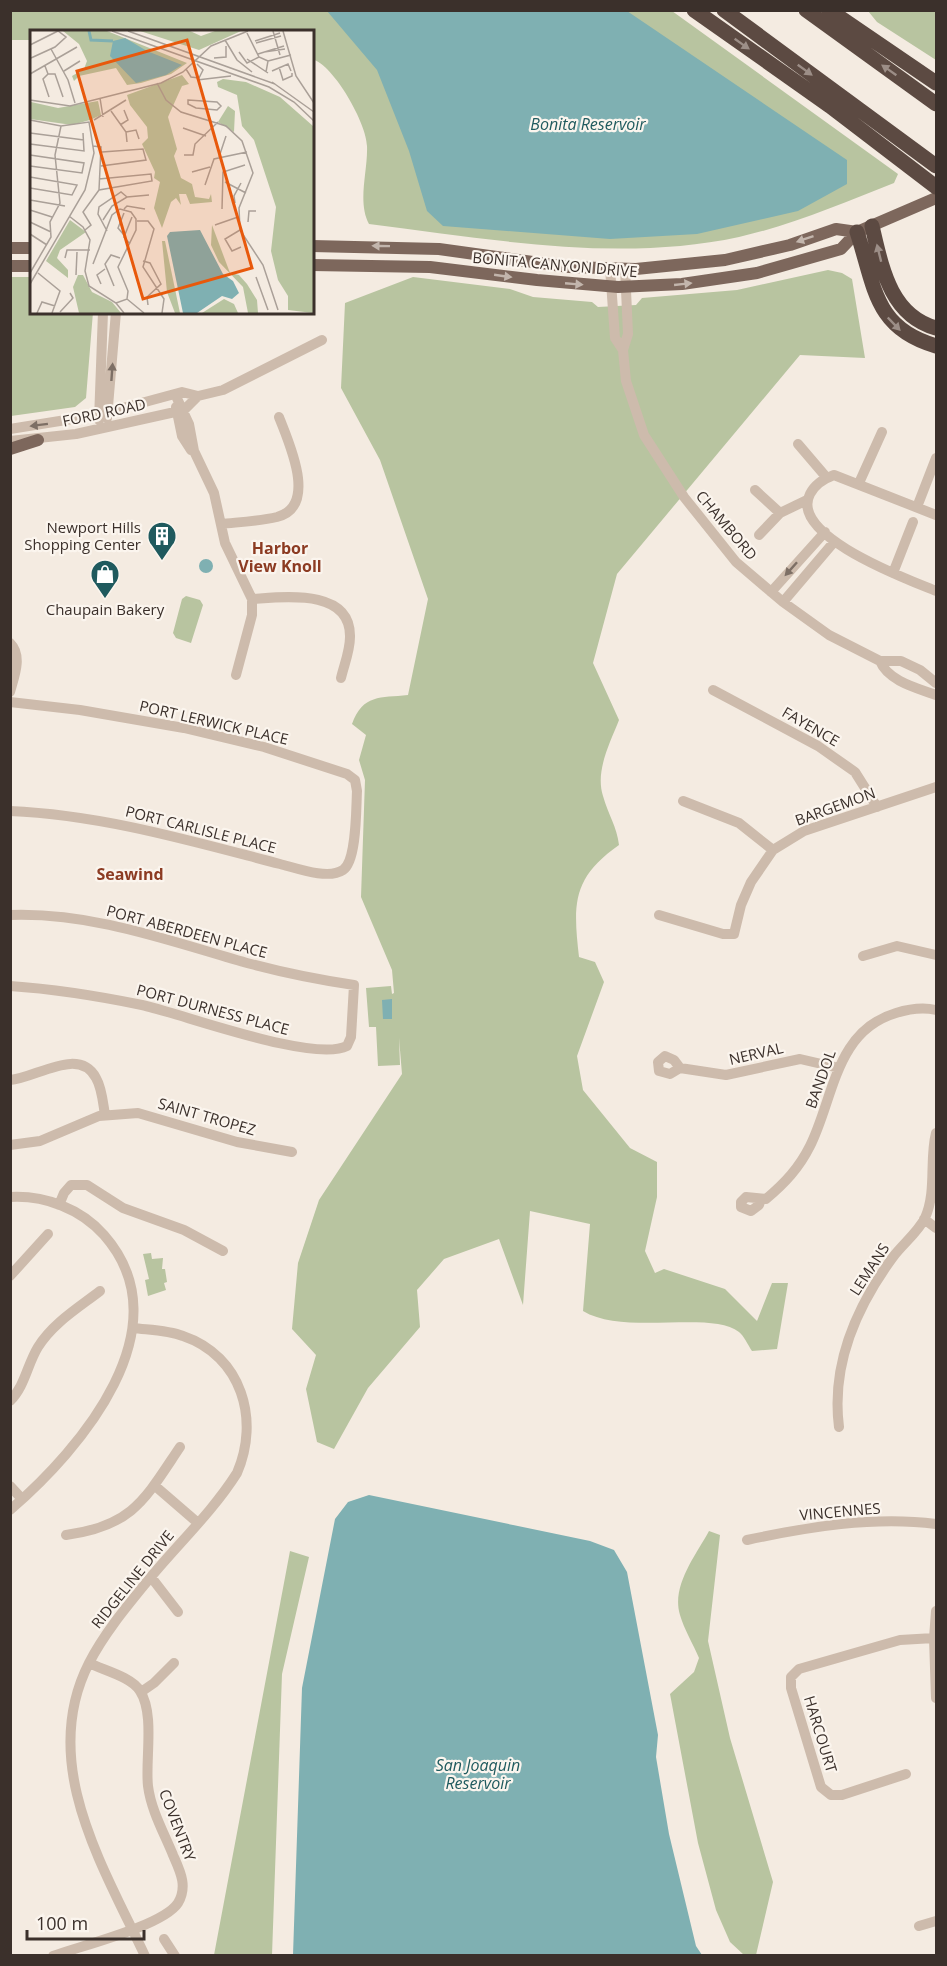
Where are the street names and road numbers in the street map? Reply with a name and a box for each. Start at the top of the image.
street label: BONITA CANYON DRIVE [472,247,638,281]
street label: FORD ROAD [60,393,148,431]
street label: CHAMBORD [692,486,762,564]
street label: PORT LERWICK PLACE [138,695,290,749]
street label: FAYENCE [779,702,843,750]
street label: BARGEMON [792,782,878,830]
street label: PORT CARLISLE PLACE [124,801,278,857]
street label: PORT ABERDEEN PLACE [104,900,270,962]
street label: PORT DURNESS PLACE [134,979,292,1039]
street label: NERVAL [727,1037,785,1069]
street label: BANDOL [800,1047,840,1111]
street label: SAINT TROPEZ [156,1093,258,1139]
street label: LEMANS [845,1239,893,1299]
street label: VINCENNES [799,1497,881,1525]
street label: RIDGELINE DRIVE [86,1526,178,1632]
street label: HARCOURT [800,1693,842,1776]
street label: COVENTRY [155,1786,201,1864]

